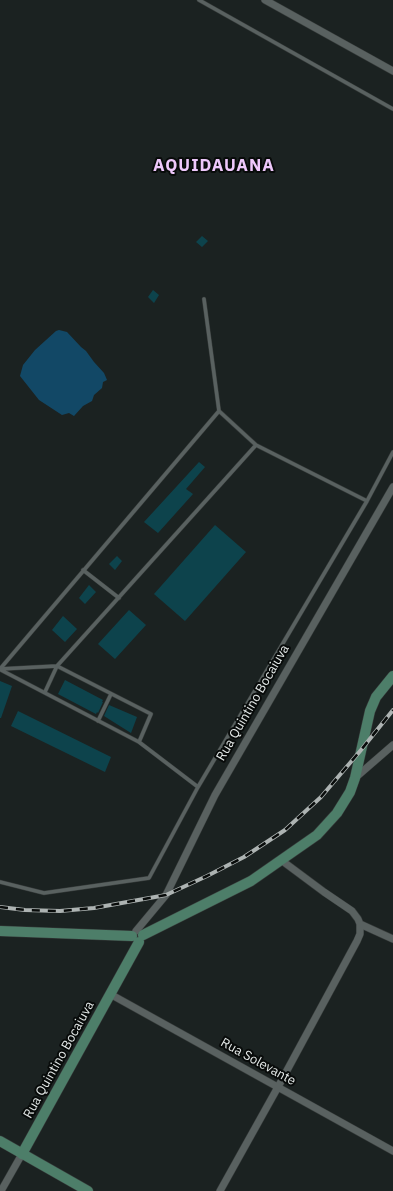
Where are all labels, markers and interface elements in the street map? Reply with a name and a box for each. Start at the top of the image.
district label: AQUIDAUANA [153,156,275,176]
street label: Rua Quintino Bocaiuva [213,642,293,764]
street label: Rua Quintino Bocaiuva [20,999,98,1121]
street label: Rua Solevante [218,1035,298,1089]

